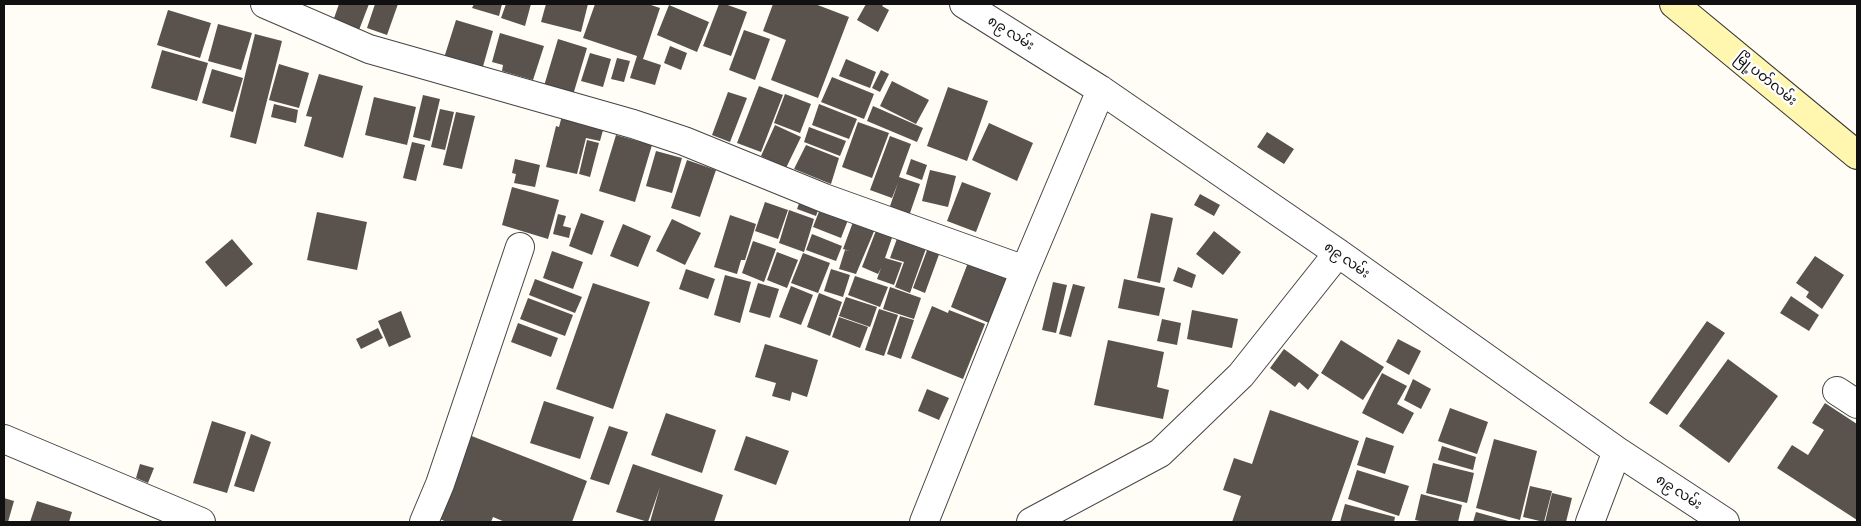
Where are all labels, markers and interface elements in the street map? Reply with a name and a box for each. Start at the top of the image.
street label: ၈၉ လမ်း [985,12,1037,54]
street label: မြို့ပတ်လမ်း [1732,49,1800,109]
street label: ၈၉ လမ်း [1321,238,1373,282]
street label: ၈၉ လမ်း [1653,471,1705,513]

